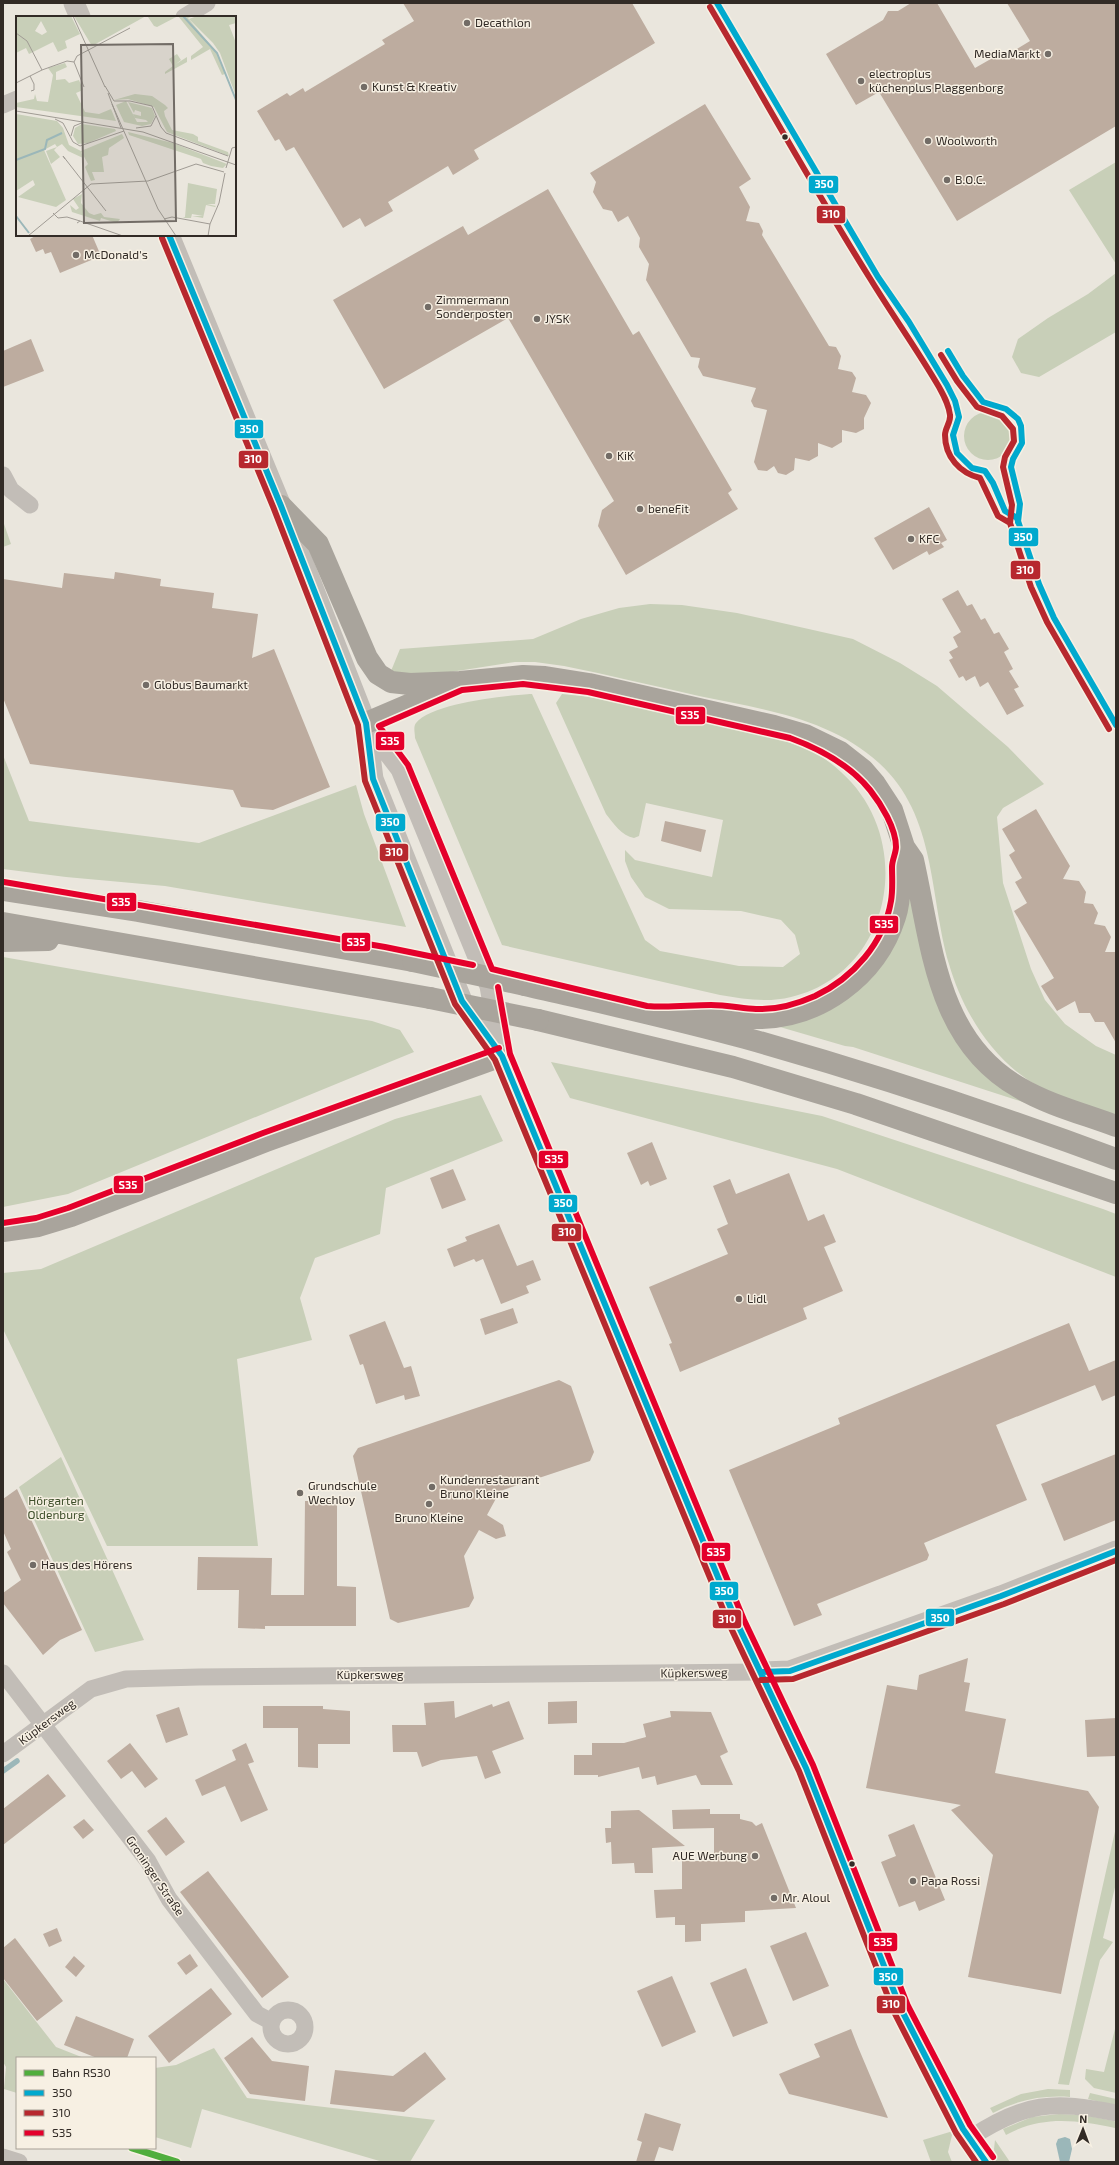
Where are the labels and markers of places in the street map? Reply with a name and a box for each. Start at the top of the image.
place label: Decathlon [475,15,531,29]
marker: Decathlon [462,18,472,28]
place label: MediaMarkt [974,46,1040,60]
marker: MediaMarkt [1043,49,1053,59]
place label: electroplus küchenplus Plaggenborg [869,66,1004,94]
marker: electroplus küchenplus Plaggenborg [856,76,866,86]
place label: Kunst & Kreativ [372,79,457,93]
marker: Kunst & Kreativ [359,82,369,92]
unlabelled marker [780,132,790,142]
place label: Woolworth [936,133,997,147]
marker: Woolworth [923,136,933,146]
place label: B.O.C. [955,172,985,186]
marker: B.O.C. [942,175,952,185]
place label: McDonald's [84,247,148,261]
marker: McDonald's [71,250,81,260]
place label: Zimmermann Sonderposten [436,292,513,320]
marker: Zimmermann Sonderposten [423,302,433,312]
place label: JYSK [545,311,570,325]
marker: JYSK [532,314,542,324]
place label: KiK [617,448,634,462]
marker: KiK [604,451,614,461]
place label: beneFit [648,501,689,515]
marker: beneFit [635,504,645,514]
place label: KFC [919,531,939,545]
marker: KFC [906,534,916,544]
place label: Globus Baumarkt [154,677,248,691]
marker: Globus Baumarkt [141,680,151,690]
place label: Lidl [747,1291,767,1305]
marker: Lidl [734,1294,744,1304]
place label: Kundenrestaurant Bruno Kleine [440,1472,540,1500]
place label: Grundschule Wechloy [308,1478,377,1506]
marker: Kundenrestaurant Bruno Kleine [427,1482,437,1492]
marker: Grundschule Wechloy [295,1488,305,1498]
marker: Bruno Kleine [424,1499,434,1509]
place label: Bruno Kleine [394,1510,464,1524]
place label: Haus des Hörens [41,1557,132,1571]
marker: Haus des Hörens [28,1560,38,1570]
place label: AUE Werbung [673,1848,747,1862]
marker: AUE Werbung [750,1851,760,1861]
unlabelled marker [847,1859,857,1869]
place label: Papa Rossi [921,1873,980,1887]
marker: Papa Rossi [908,1876,918,1886]
place label: Mr. Aloul [782,1890,831,1904]
marker: Mr. Aloul [769,1893,779,1903]

